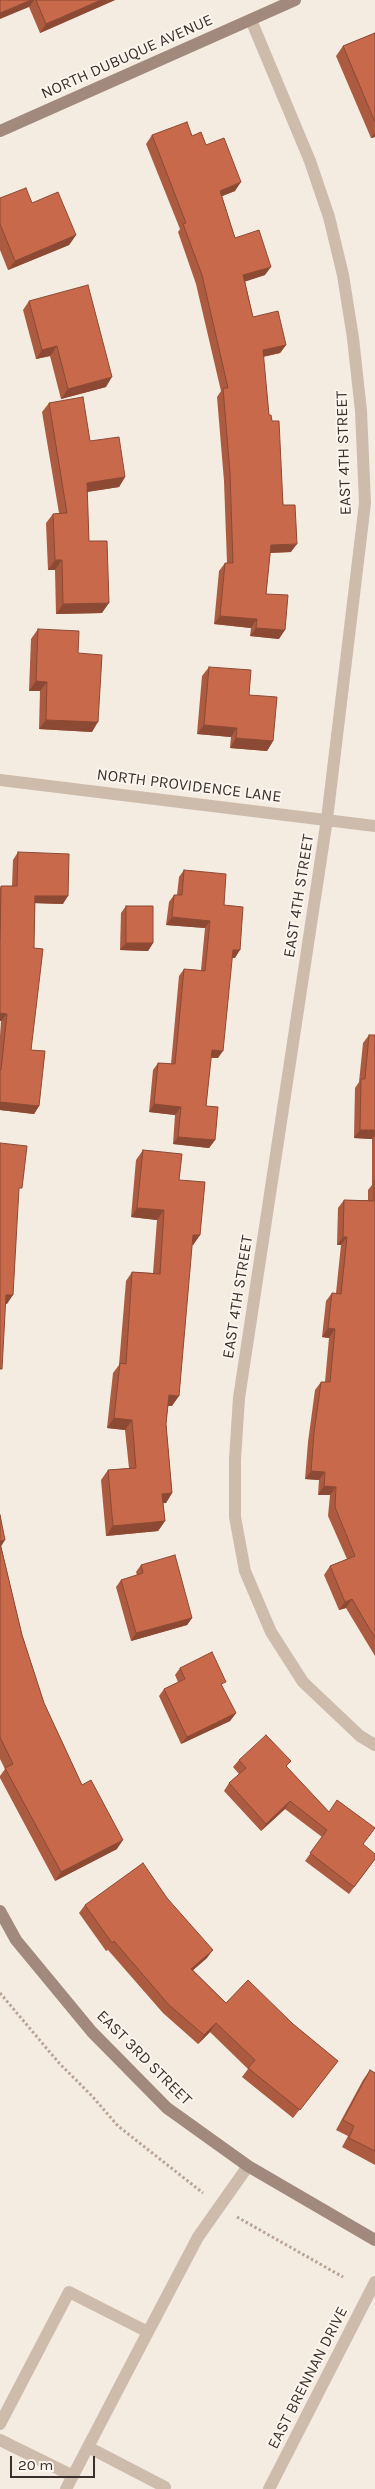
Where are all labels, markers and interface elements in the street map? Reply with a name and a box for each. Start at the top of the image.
street label: NORTH DUBUQUE AVENUE [38,10,216,104]
street label: EAST 4TH STREET [332,390,356,516]
street label: NORTH PROVIDENCE LANE [96,765,282,807]
street label: EAST 4TH STREET [280,833,318,959]
street label: EAST 4TH STREET [219,1234,257,1360]
street label: EAST 3RD STREET [92,2006,196,2110]
street label: EAST BRENNAN DRIVE [264,2304,352,2452]
scale bar [12,2446,98,2478]
text: 20 m [18,2456,53,2474]

